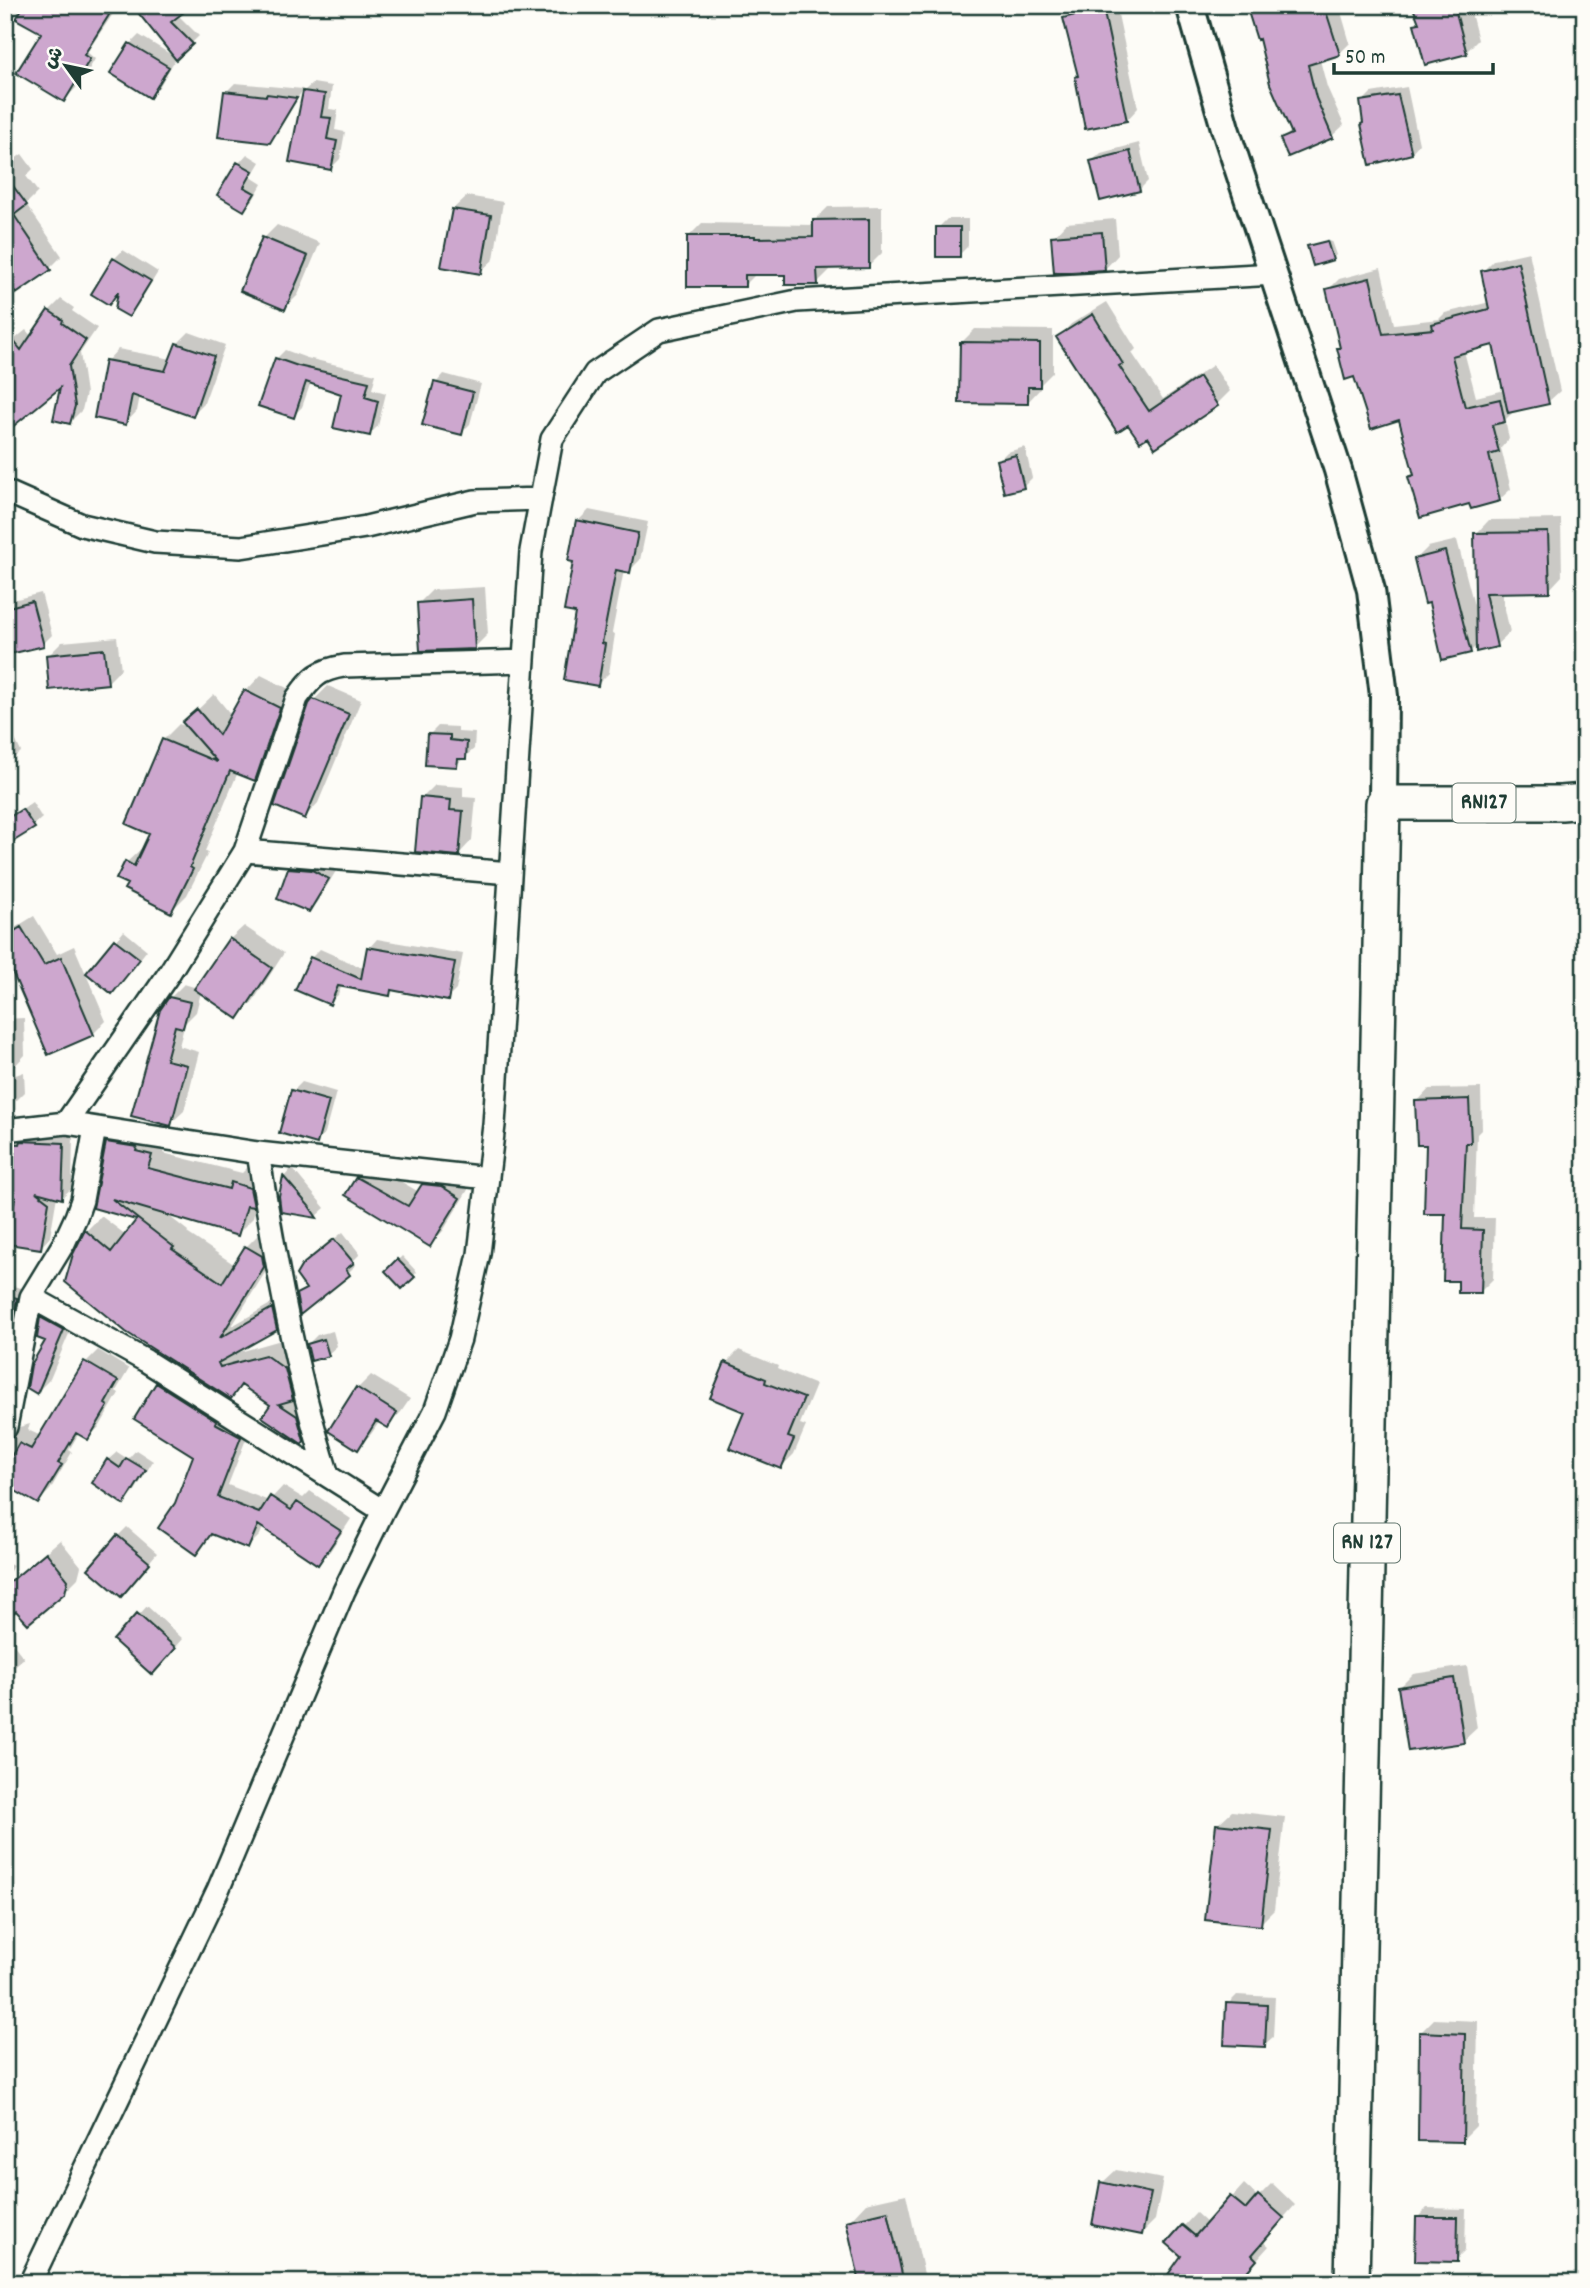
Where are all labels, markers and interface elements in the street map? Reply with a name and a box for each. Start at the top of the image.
north arrow [32,32,102,102]
scale bar [1334,32,1494,76]
text: ش [38,42,72,75]
text: 50 m [1345,44,1385,74]
road number: RN127 [1452,783,1516,822]
road number: RN 127 [1334,1524,1400,1562]

